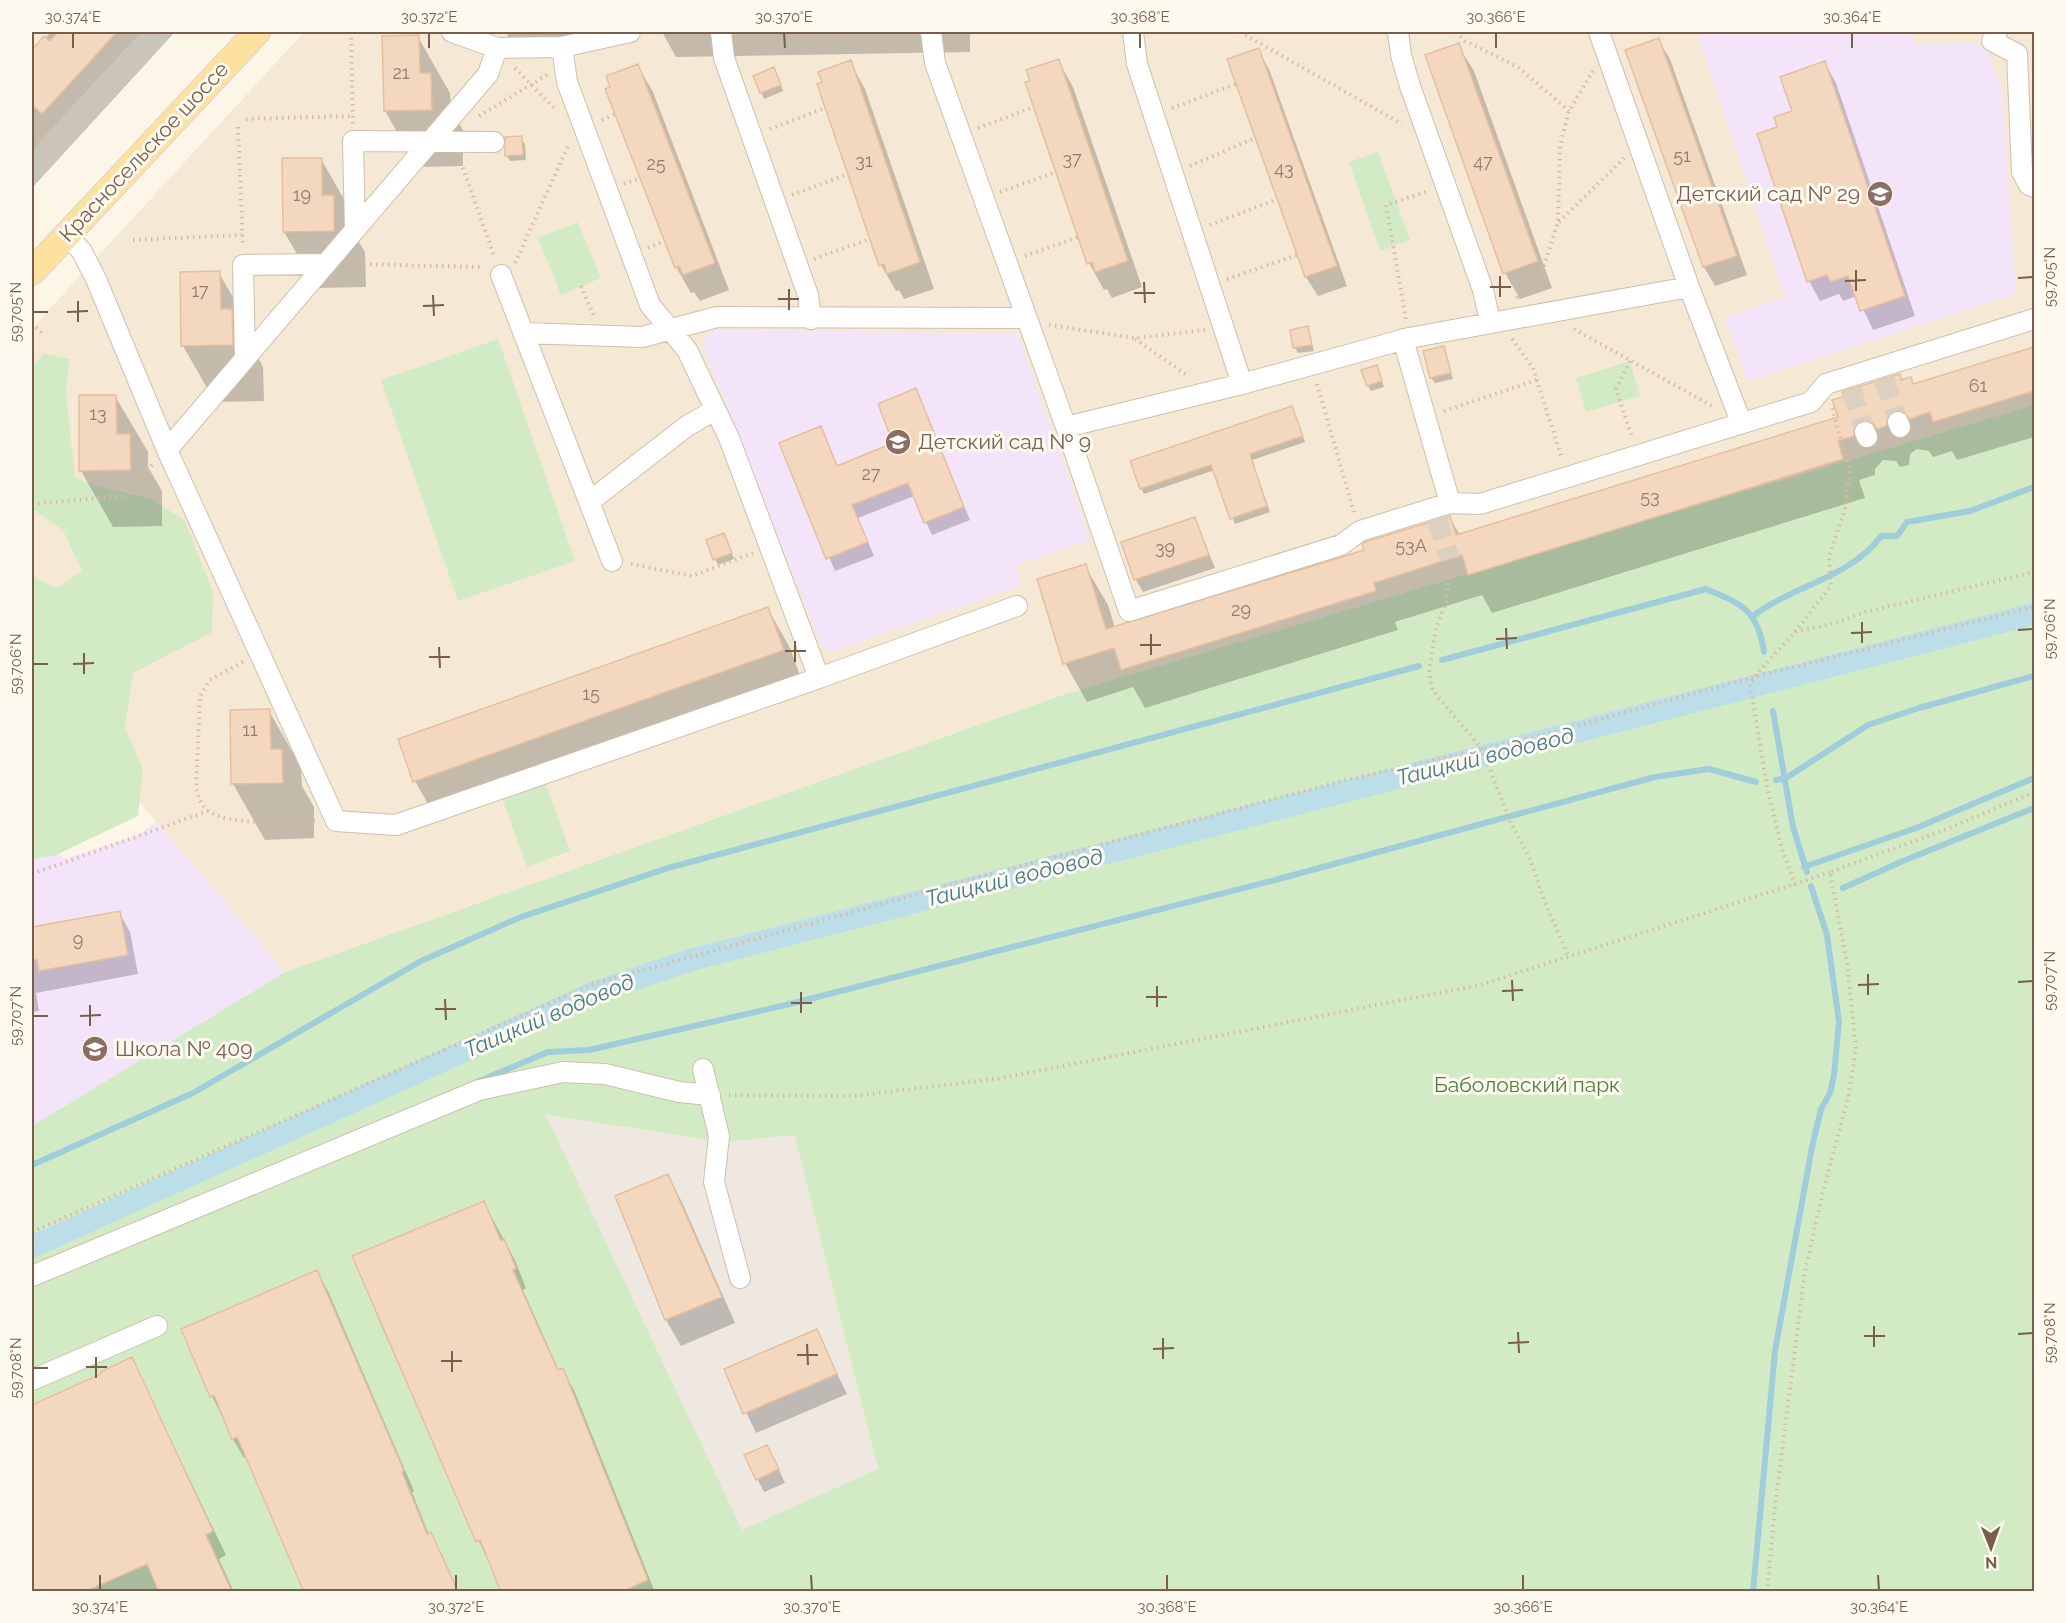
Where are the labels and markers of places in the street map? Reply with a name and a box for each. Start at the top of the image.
school or university icon: Детский сад № 29 [1865,179,1895,209]
place label: Детский сад № 29 [1676,181,1860,206]
school or university icon: Детский сад № 9 [883,427,913,457]
place label: Детский сад № 9 [918,429,1091,454]
school or university icon: Школа № 409 [80,1034,110,1064]
place label: Школа № 409 [115,1036,252,1061]

